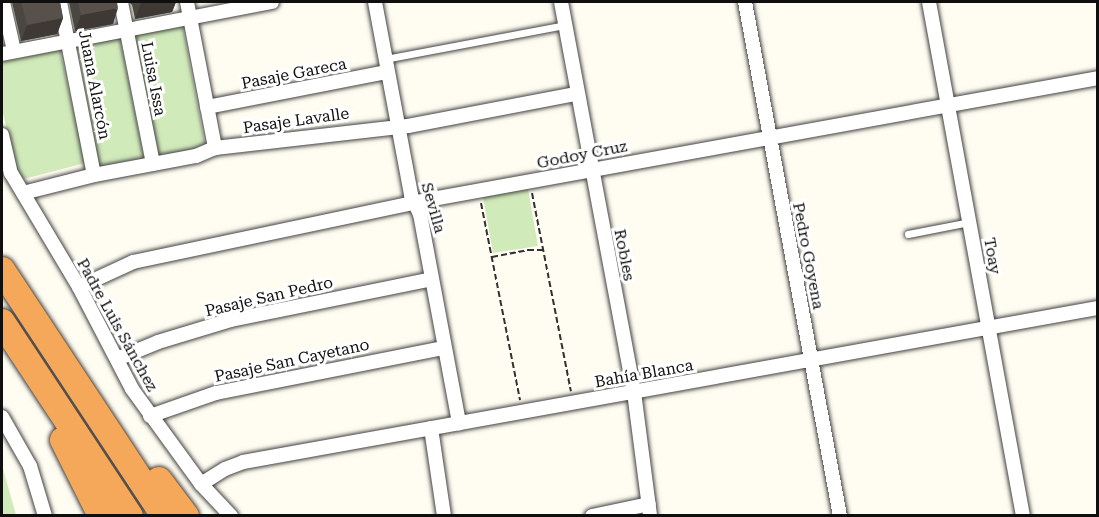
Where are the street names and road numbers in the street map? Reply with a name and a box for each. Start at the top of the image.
street label: Juana Alarcón [74,29,114,141]
street label: Luisa Issa [136,40,170,118]
street label: Pasaje Gareca [240,54,348,94]
street label: Pasaje Lavalle [242,104,350,138]
street label: Godoy Cruz [535,137,629,173]
street label: Sevilla [417,180,449,236]
street label: Pedro Goyena [788,201,828,311]
street label: Robles [610,227,638,283]
street label: Toay [979,236,1005,276]
street label: Padre Luis Sánchez [72,255,162,395]
street label: Pasaje San Pedro [203,273,335,321]
street label: Pasaje San Cayetano [213,335,371,387]
street label: Bahía Blanca [593,356,695,392]

